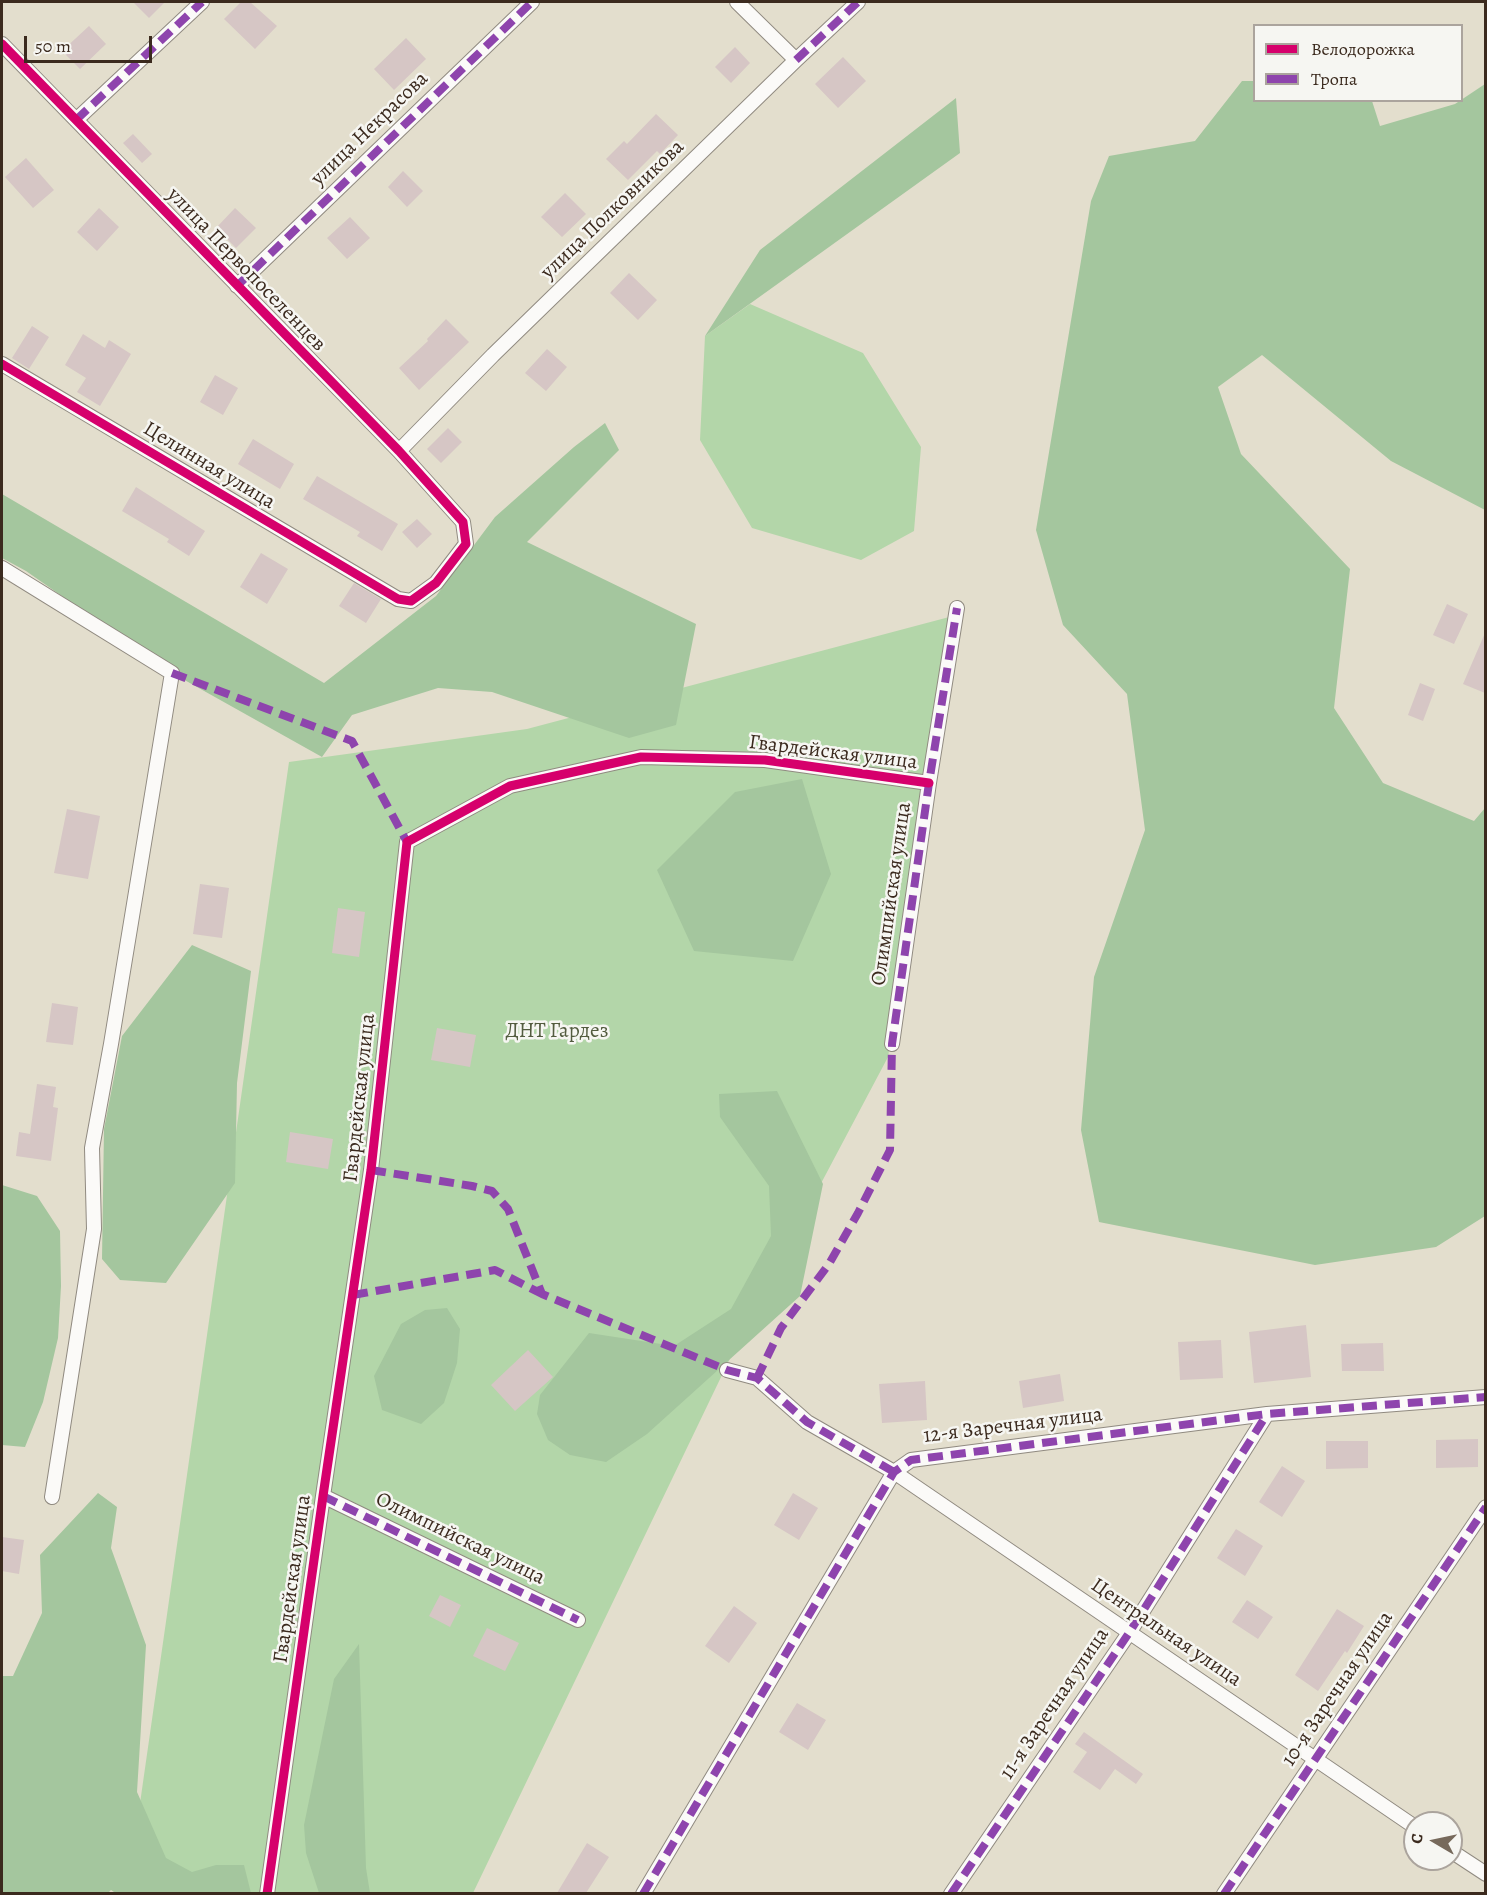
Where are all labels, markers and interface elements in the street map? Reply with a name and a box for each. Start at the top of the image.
scale bar [27,24,154,62]
legend [1253,24,1463,102]
text: 50 m [35,34,71,58]
text: Велодорожка [1311,37,1415,61]
street label: улица Некрасова [306,67,434,191]
text: Тропа [1311,67,1357,91]
street label: улица Полковникова [536,135,690,285]
street label: улица Первопоселенцев [161,183,331,357]
street label: Целинная улица [139,417,279,515]
street label: Гвардейская улица [747,730,919,776]
street label: Олимпийская улица [867,801,917,987]
street label: Гвардейская улица [339,1012,381,1184]
park label: ДНТ Гардез [505,1019,609,1045]
street label: 12-я Заречная улица [922,1403,1104,1449]
street label: Олимпийская улица [371,1487,549,1591]
street label: Гвардейская улица [269,1493,317,1665]
street label: Центральная улица [1086,1573,1246,1693]
street label: 10-я Заречная улица [1277,1607,1399,1771]
street label: 11-я Заречная улица [995,1623,1115,1785]
north arrow [1403,1811,1463,1871]
text: С [1406,1832,1429,1845]

